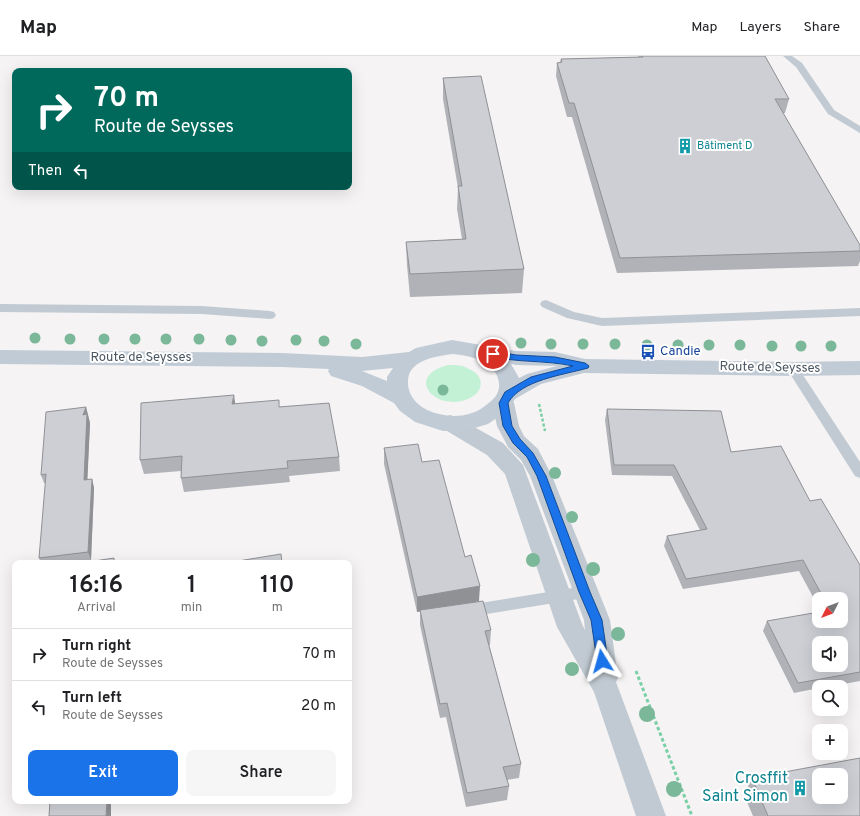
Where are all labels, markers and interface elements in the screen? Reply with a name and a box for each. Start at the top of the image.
text: Map [20,16,57,40]
text: Map [691,19,717,36]
text: Layers [739,19,781,36]
text: Share [803,19,840,36]
text: 70 m [94,81,159,117]
icon: right [28,84,80,136]
text: Route de Seysses [94,116,234,139]
building icon: Bâtiment D [676,137,694,155]
place label: Bâtiment D [697,139,753,153]
icon: left [70,160,92,182]
text: Then [28,162,62,181]
pin [476,337,510,371]
icon: arrive [482,343,504,365]
bus stop icon: Candie [639,343,657,361]
place label: Candie [660,344,701,360]
street label: Route de Seysses [90,350,192,366]
street label: Route de Seysses [719,359,821,377]
text: 16:16 [70,571,123,601]
text: 1 [187,571,196,601]
text: 110 [260,571,294,601]
north arrow [812,592,848,628]
map controls [812,592,848,804]
text: Arrival [77,600,116,616]
text: min [181,600,202,616]
text: m [272,600,283,616]
button: sound [812,636,848,672]
text: Turn right [62,637,131,656]
position arrow [581,640,623,682]
icon: right [28,644,50,666]
text: 70 m [303,645,336,664]
text: Route de Seysses [62,656,163,672]
button: search [812,680,848,716]
text: Turn left [62,689,122,708]
icon: left [28,696,50,718]
text: 20 m [301,697,336,716]
text: Route de Seysses [62,708,163,724]
button: + [812,724,848,760]
button: Exit [28,750,178,796]
button: Share [186,750,336,796]
button: − [812,768,848,804]
place label: Crosffit Saint Simon [702,769,788,807]
building icon: Crosffit Saint Simon [791,779,809,797]

